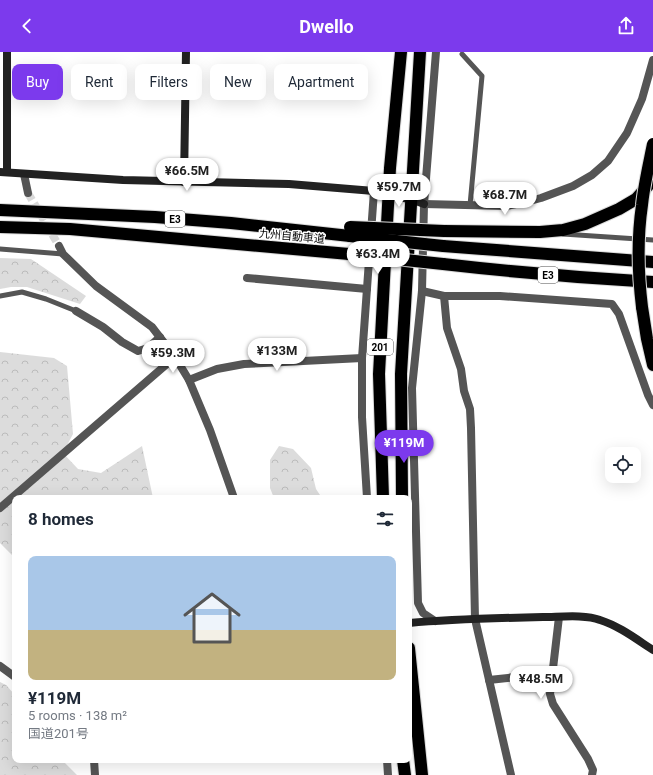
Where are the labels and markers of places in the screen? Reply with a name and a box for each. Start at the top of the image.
pin: ¥66.5M [154,158,220,192]
pin: ¥59.7M [366,174,432,208]
pin: ¥68.7M [472,182,538,216]
pin: ¥63.4M [345,241,411,275]
pin: ¥133M [249,338,305,372]
pin: ¥59.3M [140,340,206,374]
pin: ¥119M [376,430,432,464]
pin: ¥48.5M [508,666,574,700]

